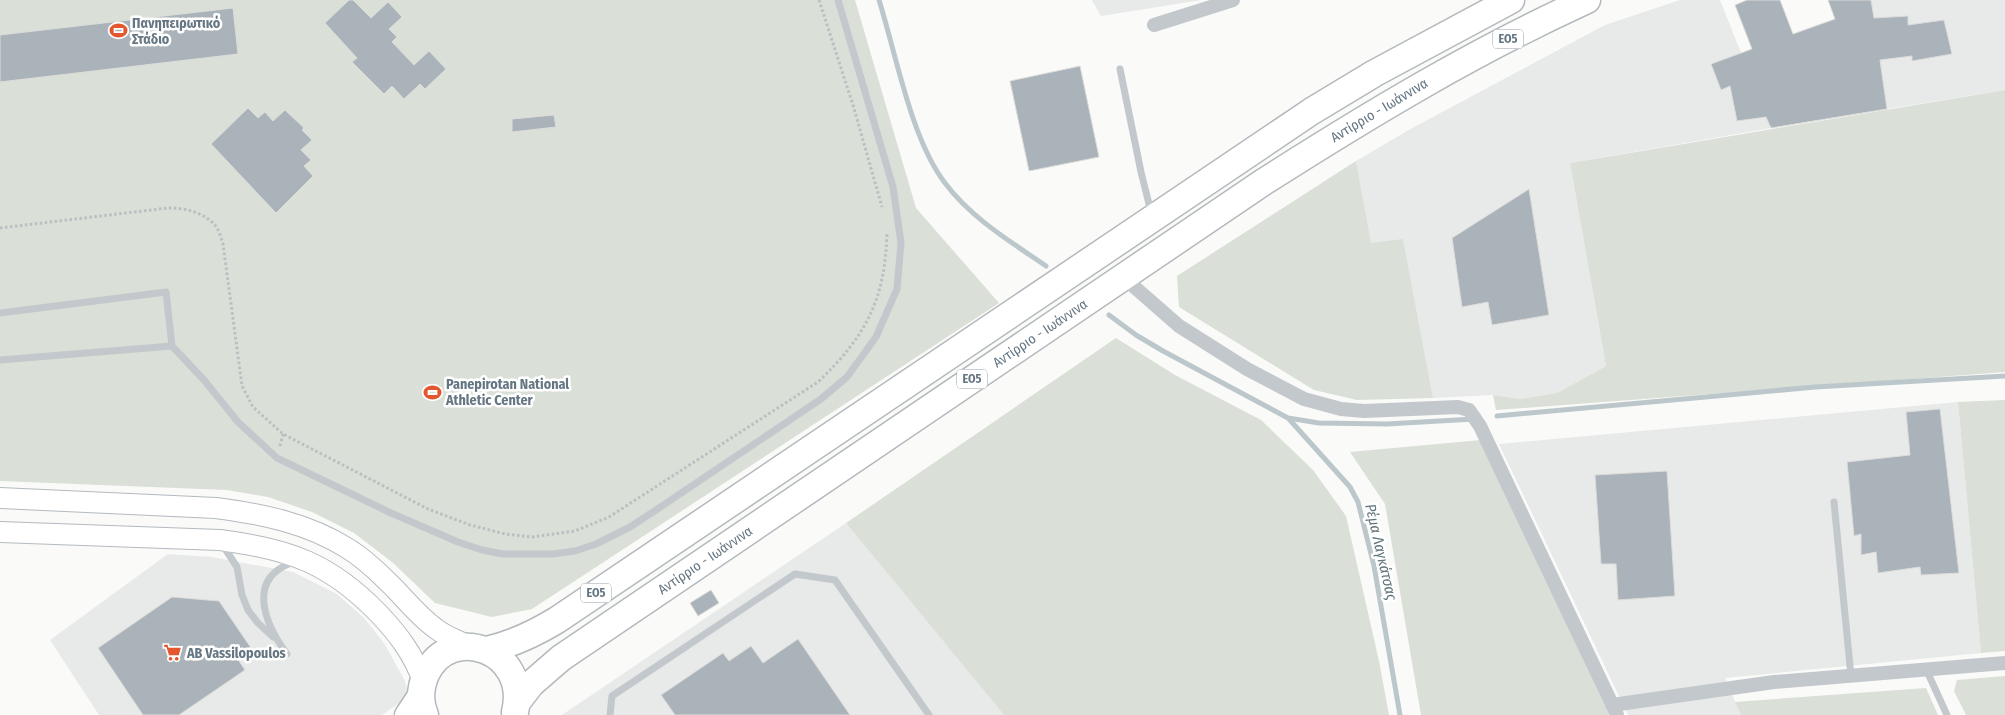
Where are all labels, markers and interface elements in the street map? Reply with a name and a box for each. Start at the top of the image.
place label: Πανηπειρωτικό Στάδιο [132,15,221,48]
sports icon: Πανηπειρωτικό Στάδιο [108,21,128,41]
road number: ΕΟ5 [1493,30,1523,48]
street label: Αντίρριο - Ιωάννινα [1328,75,1431,146]
street label: Αντίρριο - Ιωάννινα [990,295,1091,371]
road number: ΕΟ5 [957,369,987,388]
place label: Panepirotan National Athletic Center [445,376,569,409]
sports icon: Panepirotan National Athletic Center [422,382,442,402]
water label: Ρέμα Λαγκάτσας [1361,502,1401,603]
street label: Αντίρριο - Ιωάννινα [655,522,756,598]
road number: ΕΟ5 [581,584,611,602]
supermarket icon: AB Vassilopoulos [163,643,183,663]
place label: AB Vassilopoulos [186,645,286,662]

